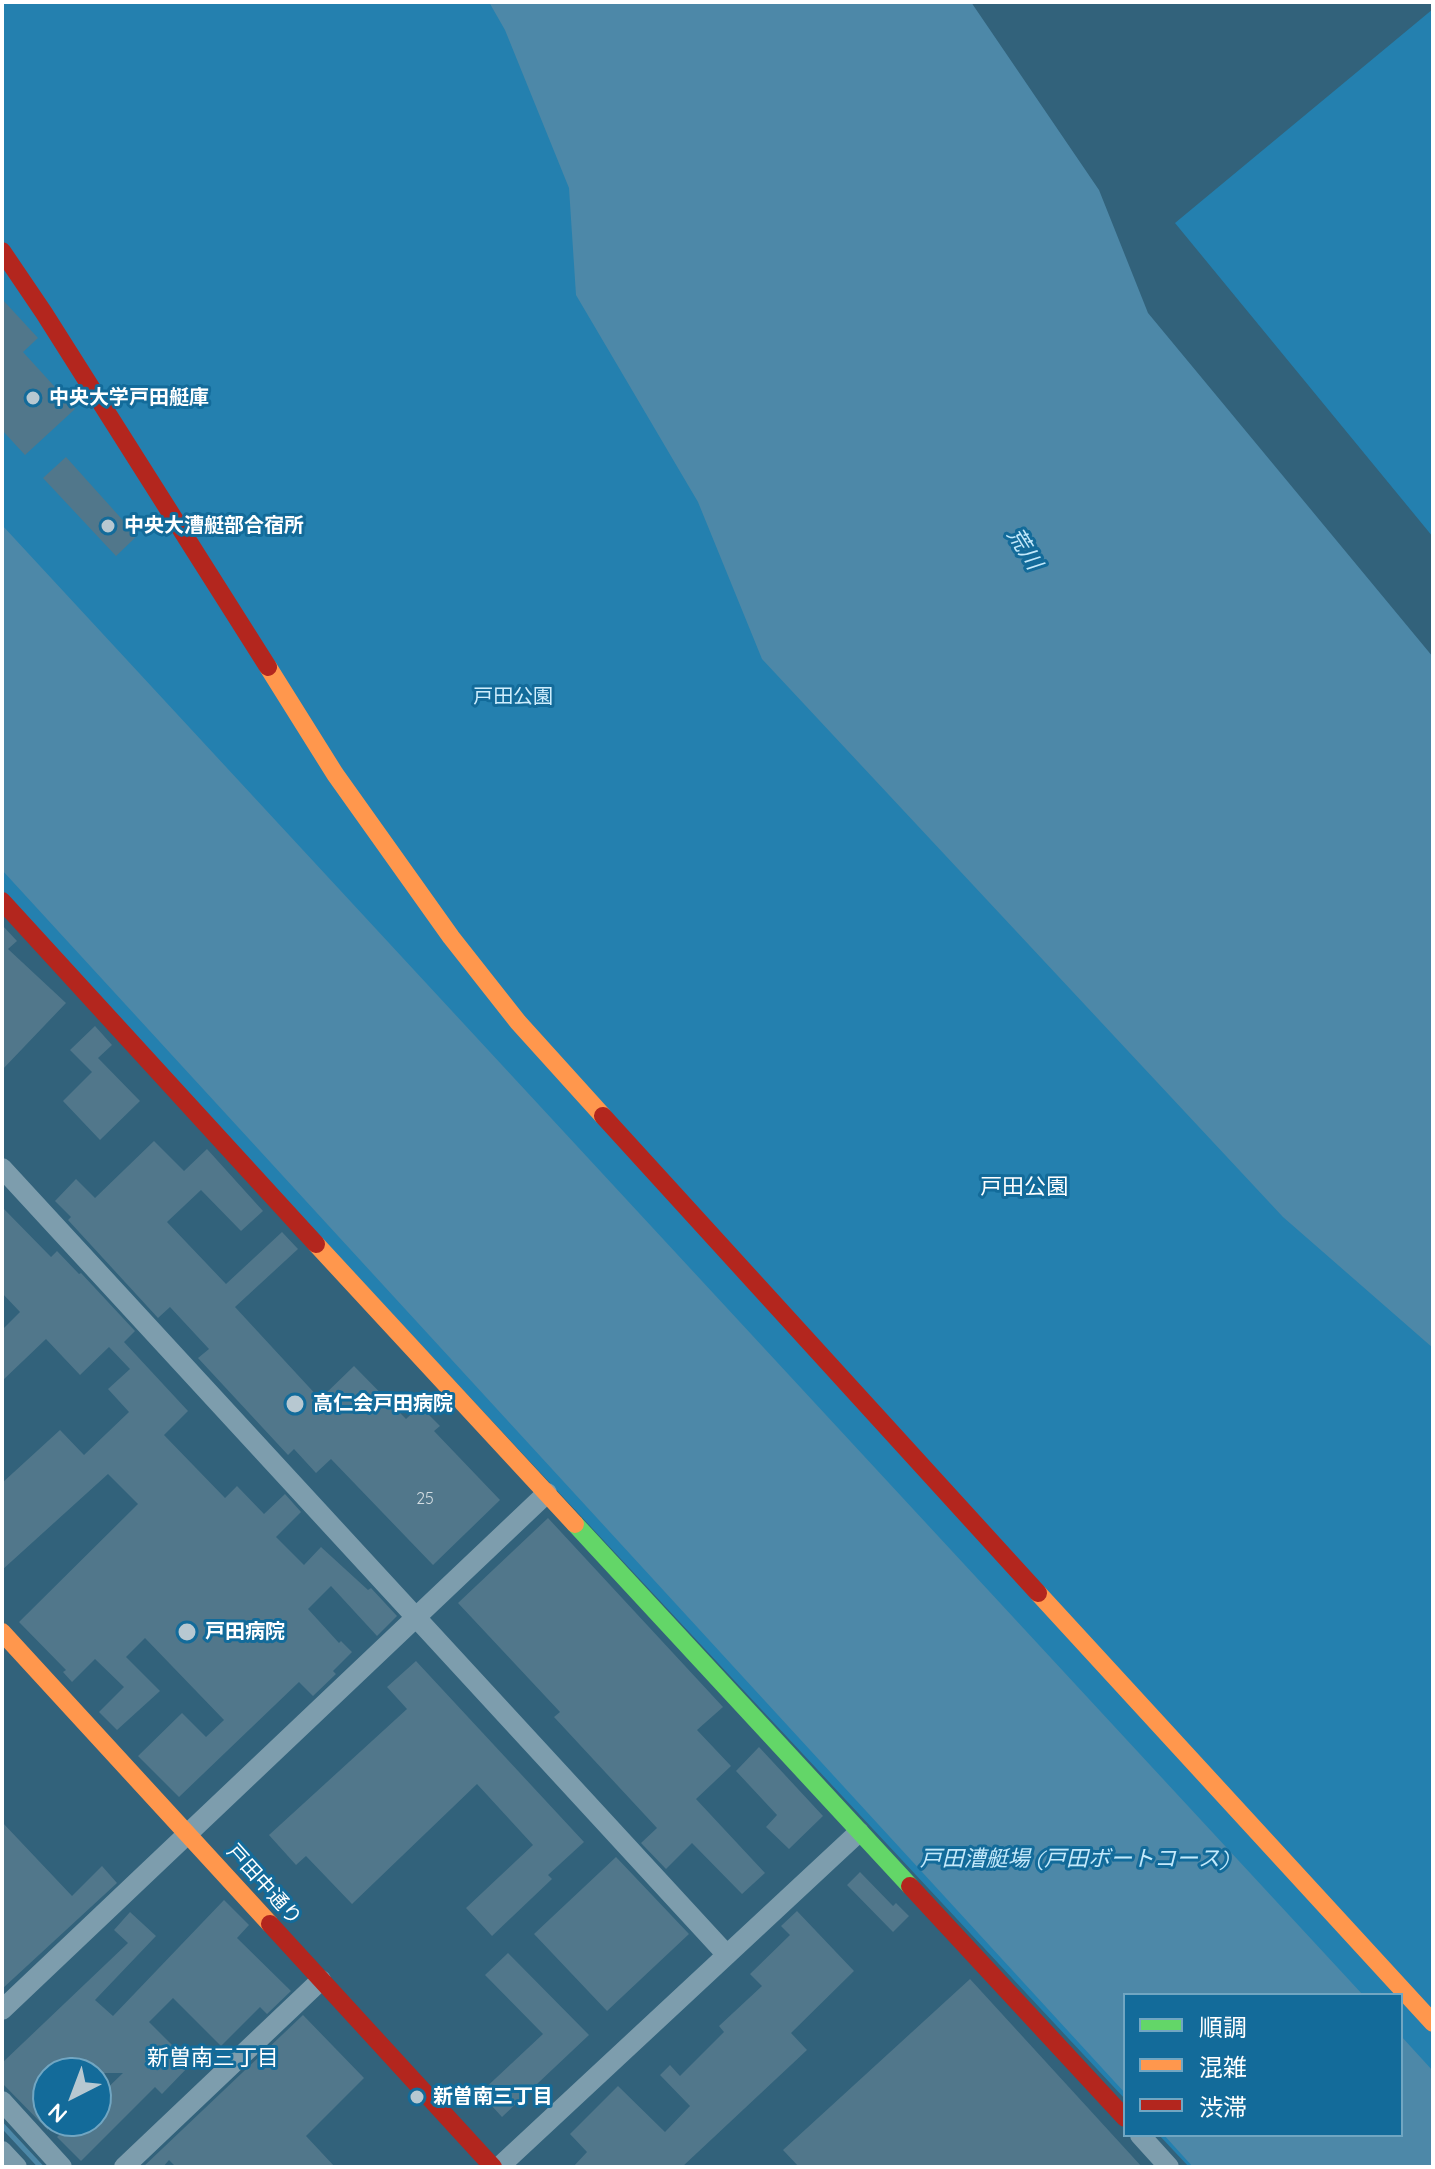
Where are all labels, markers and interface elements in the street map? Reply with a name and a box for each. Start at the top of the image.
place label: 中央大学戸田艇庫 [49,386,209,410]
marker: 中央大学戸田艇庫 [24,389,42,407]
place label: 中央大漕艇部合宿所 [124,514,304,538]
marker: 中央大漕艇部合宿所 [99,517,117,535]
water label: 荒川 [1001,523,1047,575]
park label: 戸田公園 [473,685,553,709]
district label: 戸田公園 [980,1174,1068,1200]
place label: 高仁会戸田病院 [313,1392,453,1416]
marker: 高仁会戸田病院 [284,1393,306,1415]
house number: 25 [416,1489,434,1509]
place label: 戸田病院 [205,1620,285,1644]
marker: 戸田病院 [176,1621,198,1643]
street label: 戸田中通り [222,1840,306,1930]
water label: 戸田漕艇場 (戸田ボートコース) [920,1846,1228,1872]
legend [1123,1993,1403,2137]
text: 順調 [1199,2012,1247,2042]
district label: 新曽南三丁目 [147,2045,279,2071]
text: 混雑 [1199,2052,1247,2082]
north arrow [32,2057,112,2137]
place label: 新曽南三丁目 [433,2085,553,2109]
marker: 新曽南三丁目 [408,2088,426,2106]
text: 渋滞 [1199,2092,1247,2122]
text: N [42,2098,73,2129]

